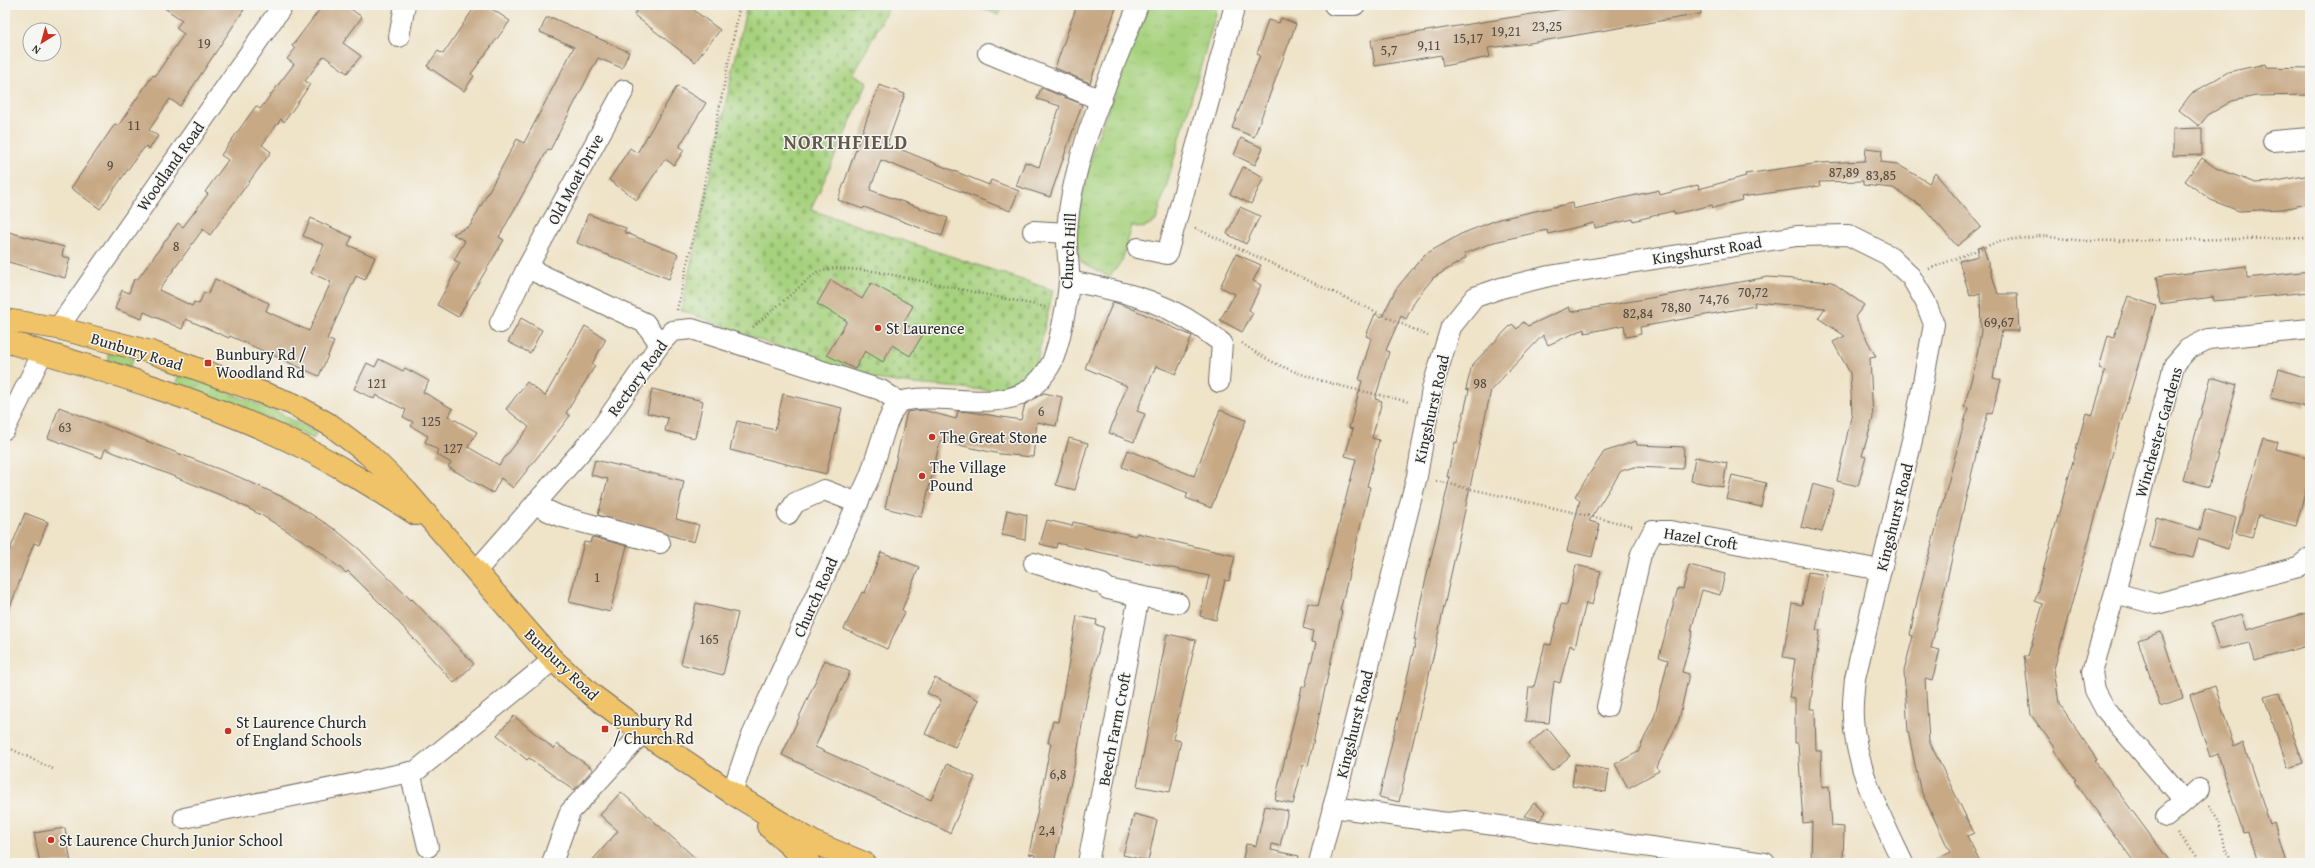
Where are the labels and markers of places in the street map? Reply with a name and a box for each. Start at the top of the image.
place label: St Laurence [886,316,964,340]
marker: St Laurence [873,323,883,333]
place label: Bunbury Rd / Woodland Rd [216,342,307,384]
marker: Bunbury Rd / Woodland Rd [203,358,213,368]
place label: The Great Stone [940,425,1047,449]
marker: The Great Stone [927,432,937,442]
place label: The Village Pound [930,455,1006,497]
marker: The Village Pound [917,471,927,481]
place label: Bunbury Rd / Church Rd [613,708,694,750]
place label: St Laurence Church of England Schools [236,710,367,752]
marker: Bunbury Rd / Church Rd [600,724,610,734]
marker: St Laurence Church of England Schools [223,726,233,736]
place label: St Laurence Church Junior School [59,828,283,852]
marker: St Laurence Church Junior School [46,835,56,845]

